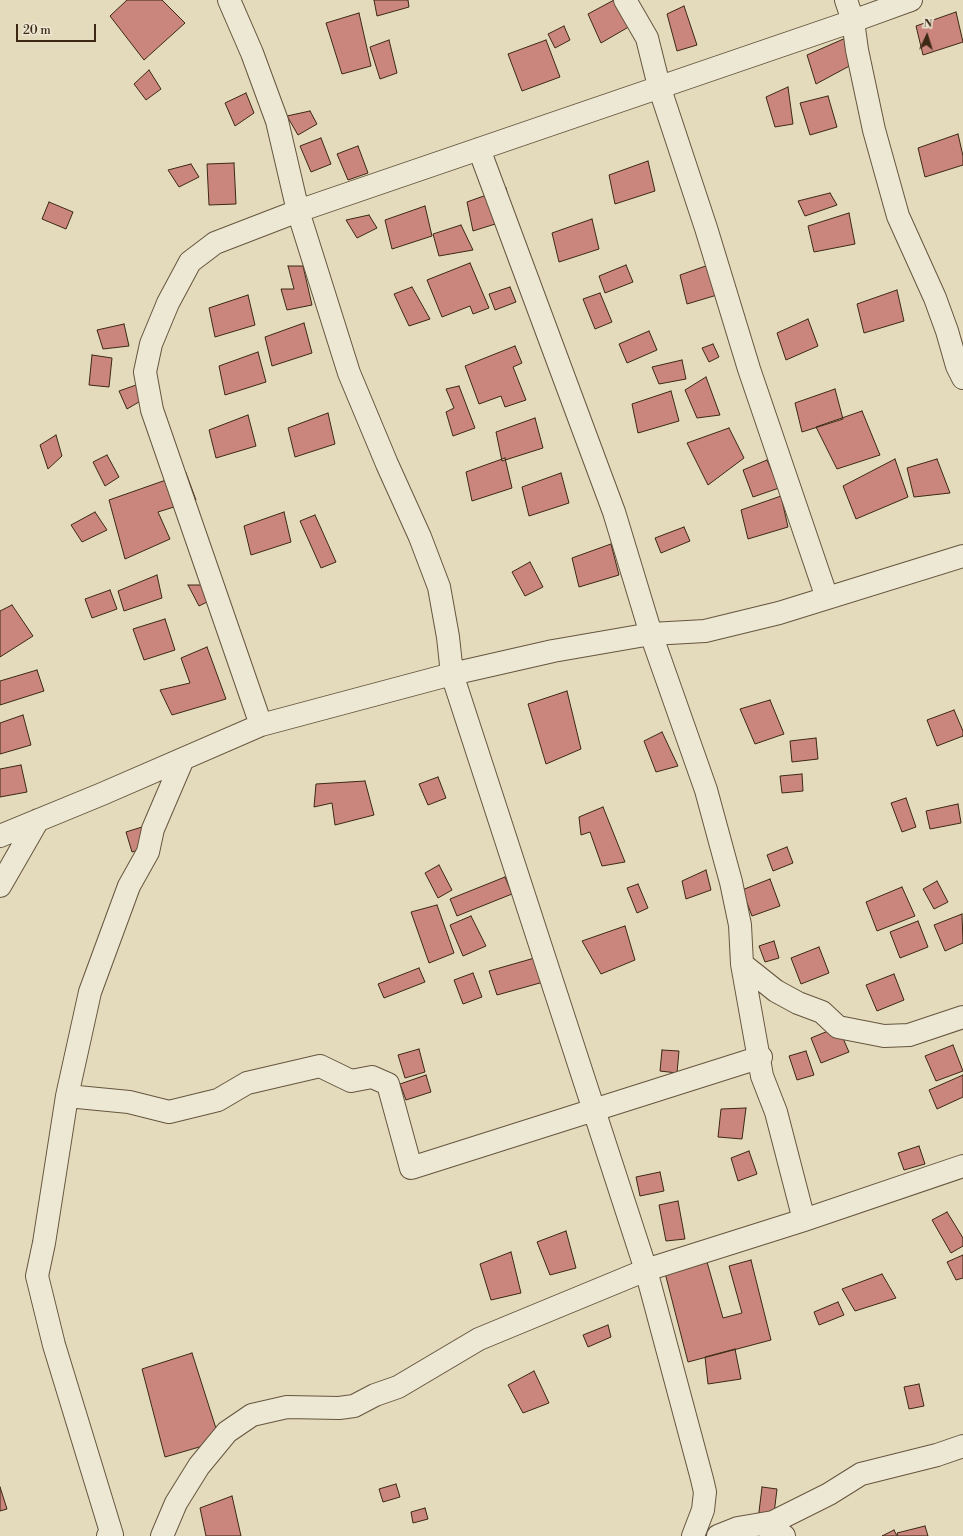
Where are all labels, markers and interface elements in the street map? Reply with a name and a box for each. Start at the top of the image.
scale bar [18,16,98,42]
north arrow [907,16,947,56]
text: N [923,17,933,31]
text: 20 m [23,23,51,38]

